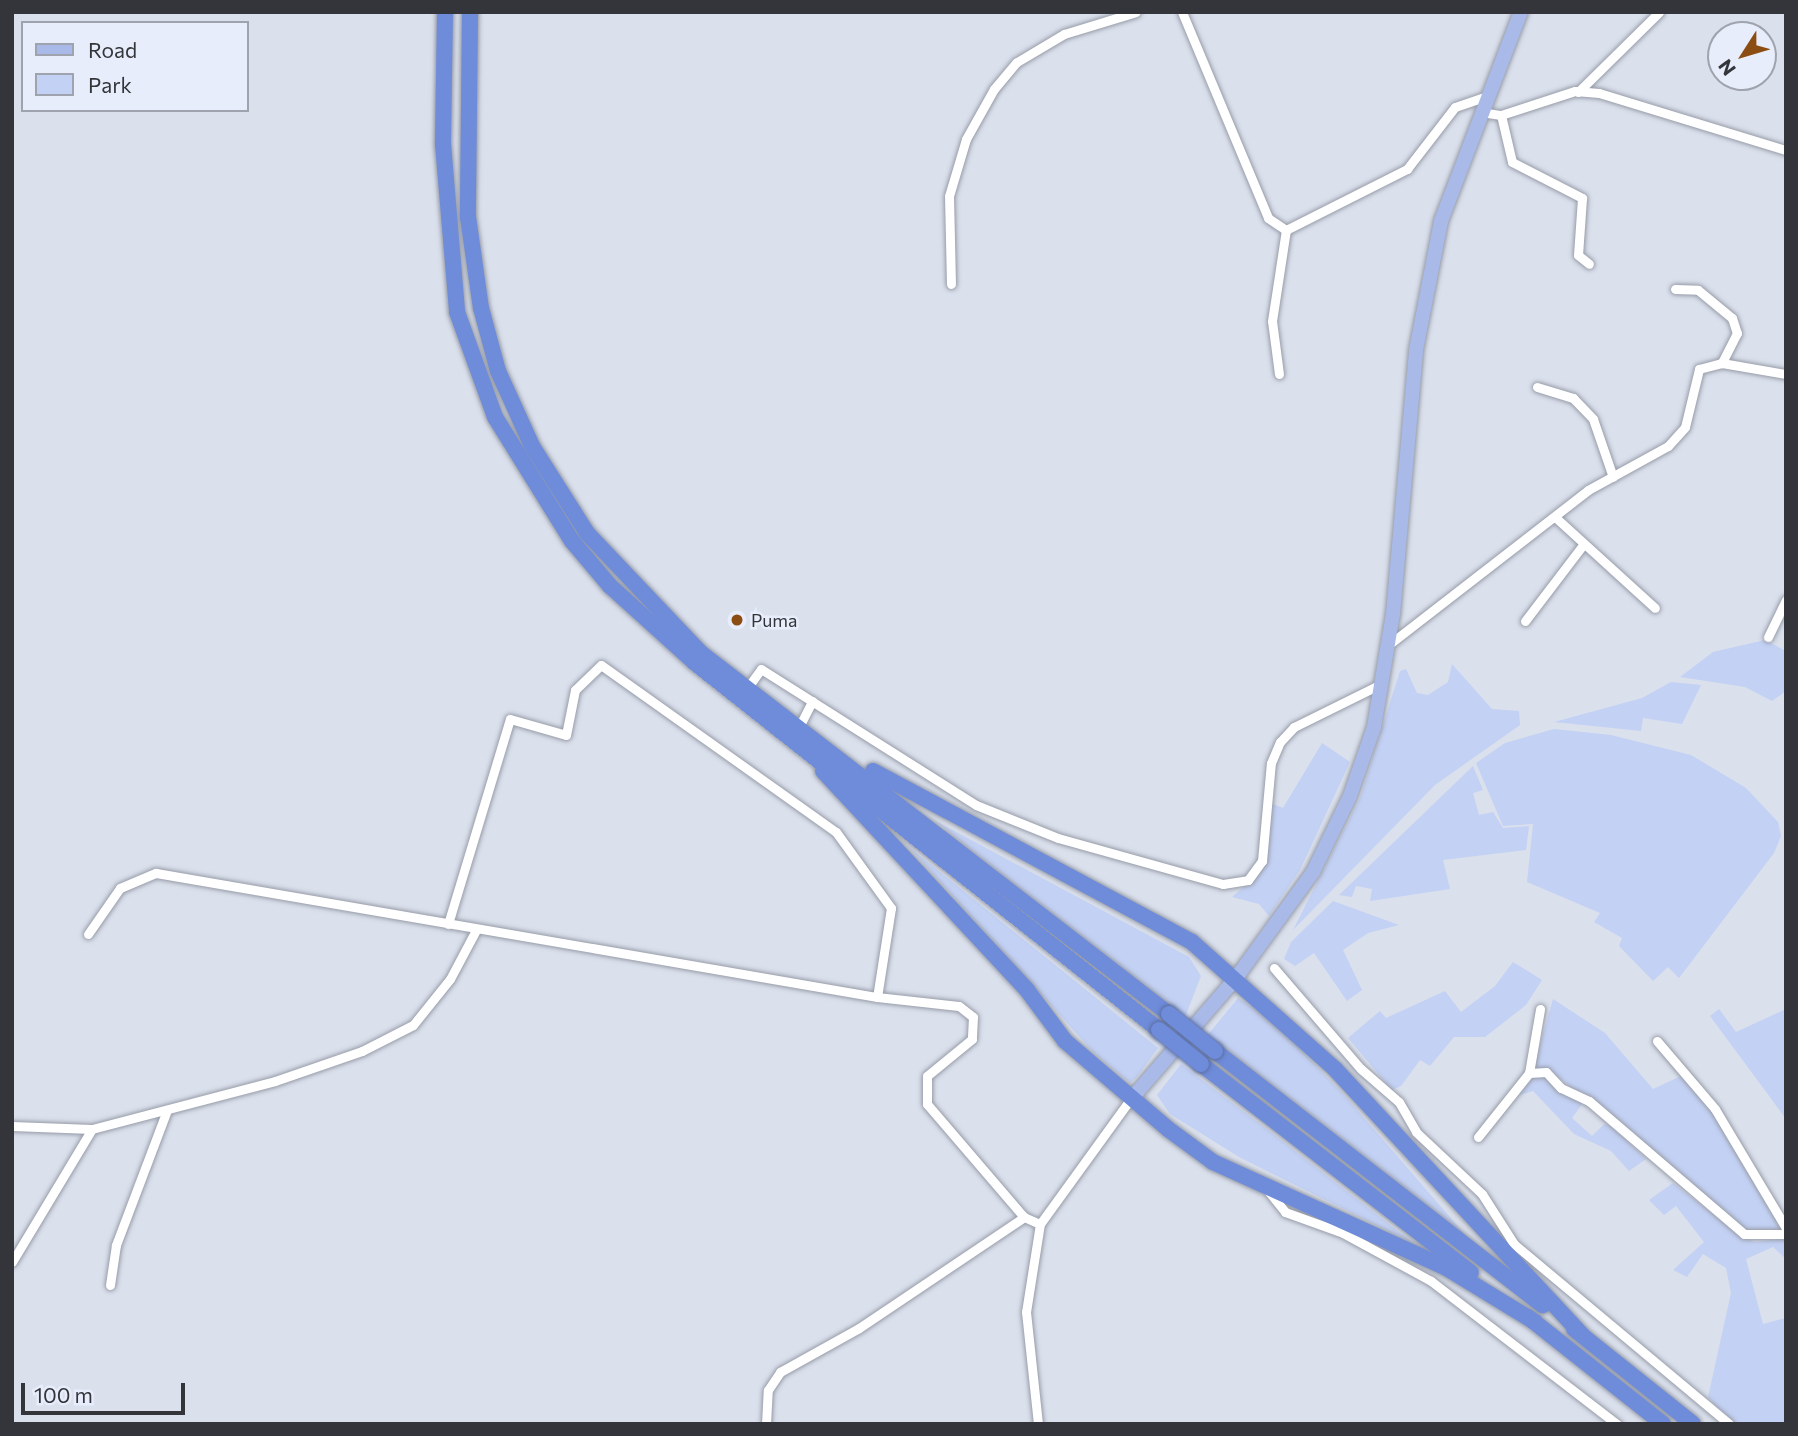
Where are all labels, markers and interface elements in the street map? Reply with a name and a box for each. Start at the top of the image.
legend [21,21,248,112]
north arrow [1707,21,1777,91]
text: Road [88,37,137,62]
text: N [1713,55,1740,80]
text: Park [88,72,132,97]
place label: Puma [751,609,797,631]
marker: Puma [729,612,745,628]
scale bar [24,1370,189,1414]
text: 100 m [34,1382,93,1407]

